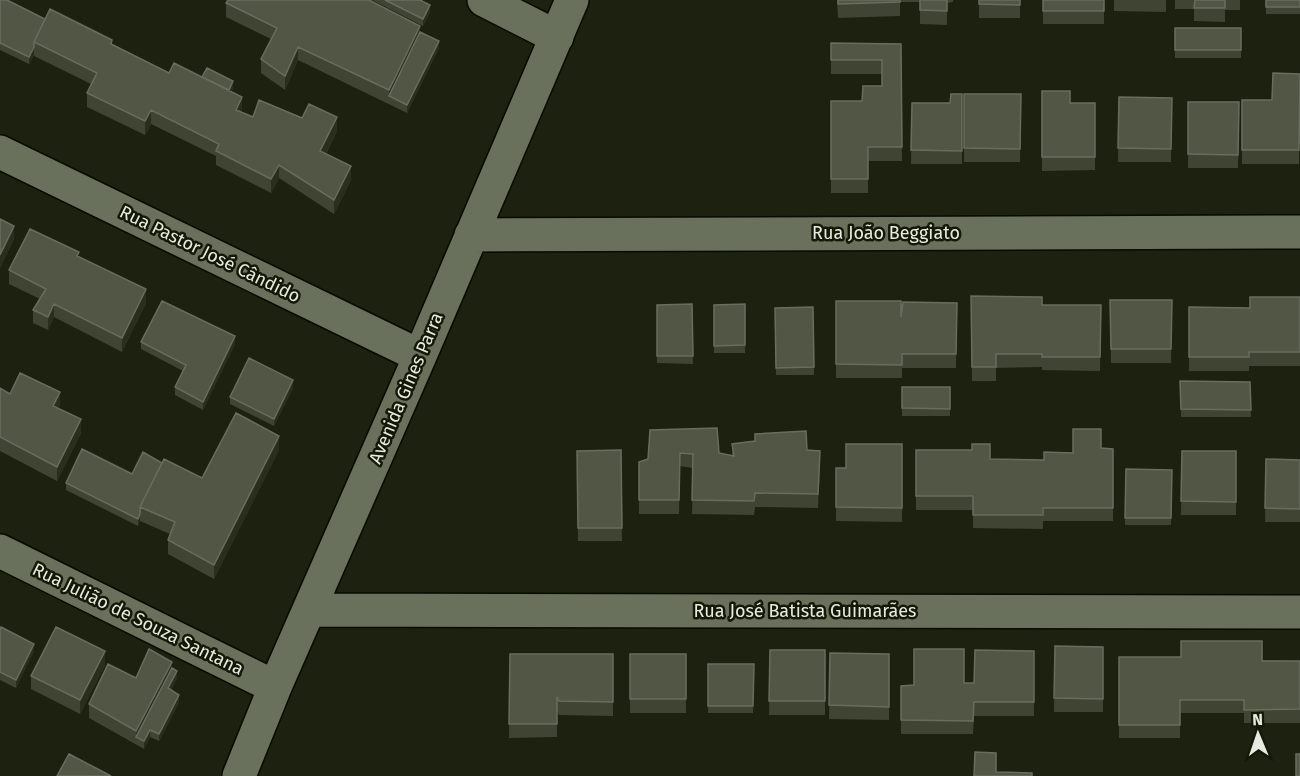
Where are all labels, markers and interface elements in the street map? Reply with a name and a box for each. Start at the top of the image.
street label: Rua Pastor José Cândido [116,201,304,307]
street label: Rua João Beggiato [812,222,960,244]
street label: Avenida Gines Parra [364,309,448,467]
street label: Rua Julião de Souza Santana [29,558,247,680]
street label: Rua José Batista Guimarães [693,600,917,622]
north arrow [1228,704,1288,764]
text: N [1252,710,1263,729]

